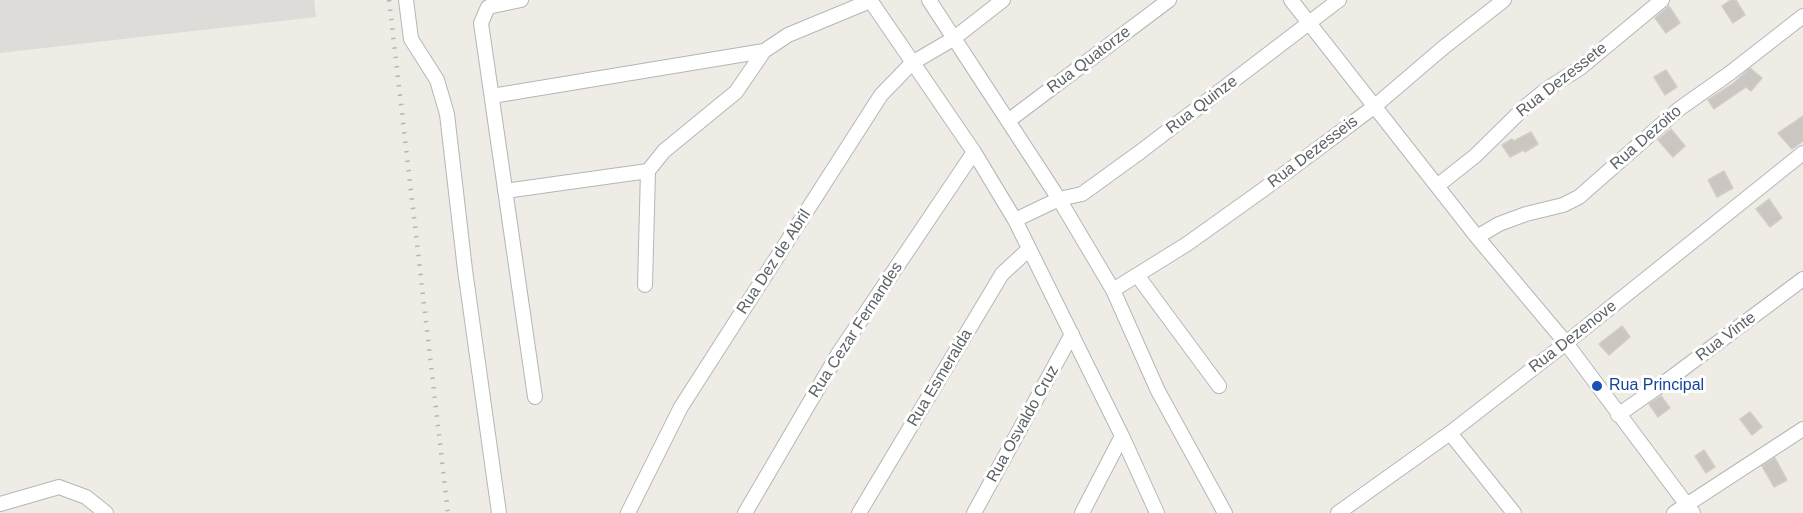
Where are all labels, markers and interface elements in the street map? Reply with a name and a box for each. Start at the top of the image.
street label: Rua Quatorze [1043,22,1135,98]
street label: Rua Dezessete [1513,39,1611,121]
street label: Rua Quinze [1162,72,1242,138]
street label: Rua Dezoito [1606,102,1686,174]
street label: Rua Dezesseis [1264,112,1362,192]
street label: Rua Dez de Abril [733,206,815,318]
street label: Rua Cezar Fernandes [805,259,907,401]
street label: Rua Dezenove [1525,297,1621,377]
street label: Rua Vinte [1692,308,1760,366]
street label: Rua Esmeralda [903,326,977,430]
street label: Rua Osvaldo Cruz [983,362,1063,486]
place label: Rua Principal [1609,376,1704,396]
marker: Rua Principal [1590,379,1604,393]

